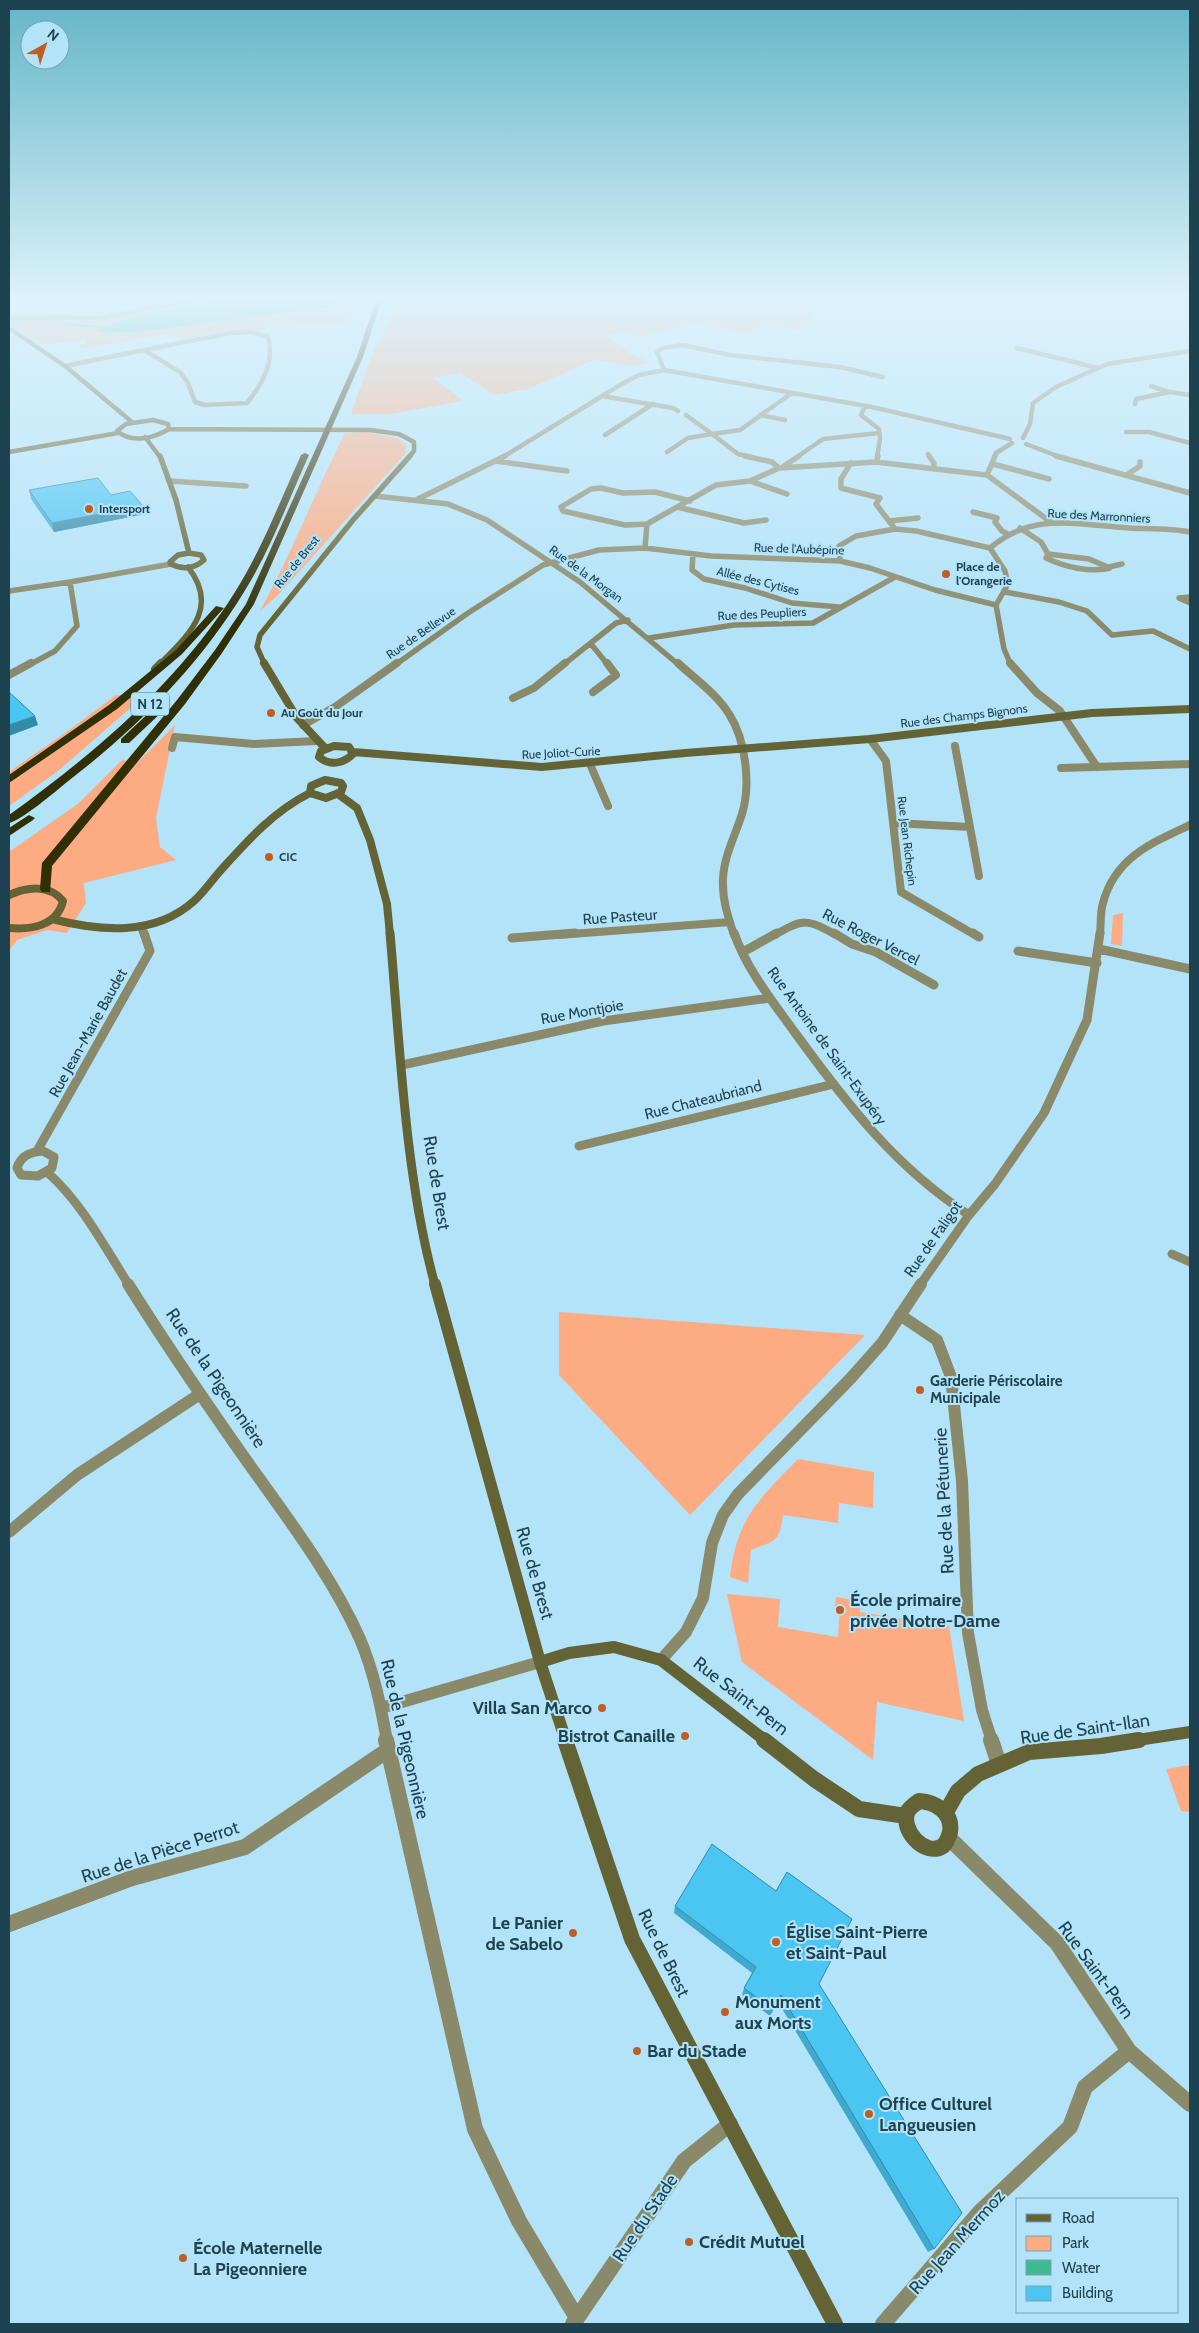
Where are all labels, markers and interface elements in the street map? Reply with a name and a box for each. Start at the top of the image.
north arrow [20,20,70,70]
text: N [44,25,63,45]
place label: Intersport [99,501,150,516]
marker: Intersport [83,503,95,515]
street label: Rue des Marronniers [1047,505,1151,526]
street label: Rue de Brest [271,532,322,591]
street label: Rue de l'Aubépine [754,539,844,558]
street label: Rue de la Morgan [547,542,626,606]
place label: Place de l'Orangerie [956,559,1012,588]
street label: Allée des Cytises [715,563,801,598]
marker: Place de l'Orangerie [940,568,952,580]
street label: Rue de Bellevue [383,603,458,662]
street label: Rue des Peupliers [717,604,807,623]
road number: N 12 [131,692,169,716]
street label: Rue des Champs Bignons [900,700,1028,731]
place label: Au Goût du Jour [281,705,363,720]
marker: Au Goût du Jour [265,707,277,719]
street label: Rue Joliot-Curie [521,743,601,762]
street label: Rue Jean Richepin [895,795,920,887]
place label: CIC [279,849,297,864]
marker: CIC [263,851,275,863]
street label: Rue Pasteur [582,905,658,929]
street label: Rue Roger Vercel [819,905,923,969]
street label: Rue Antoine de Saint-Exupéry [764,963,891,1129]
street label: Rue Jean-Marie Baudet [45,966,131,1100]
street label: Rue Montjoie [539,996,625,1028]
street label: Rue Chateaubriand [643,1077,763,1123]
street label: Rue de Brest [419,1134,455,1232]
street label: Rue de Faligot [900,1197,966,1281]
street label: Rue de la Pigeonnière [161,1304,271,1452]
place label: Garderie Périscolaire Municipale [930,1372,1063,1407]
marker: Garderie Périscolaire Municipale [914,1384,926,1396]
street label: Rue de la Pétunerie [929,1427,959,1575]
street label: Rue de Brest [511,1524,559,1622]
place label: École primaire privée Notre-Dame [850,1589,1000,1632]
marker: École primaire privée Notre-Dame [834,1604,846,1616]
street label: Rue Saint-Pern [689,1652,793,1740]
street label: Rue de la Pigeonnière [376,1657,434,1821]
place label: Villa San Marco [473,1697,592,1719]
marker: Villa San Marco [596,1702,608,1714]
street label: Rue de Saint-Ilan [1019,1709,1151,1749]
place label: Bistrot Canaille [558,1725,675,1747]
marker: Bistrot Canaille [679,1730,691,1742]
street label: Rue de la Pièce Perrot [78,1816,242,1888]
street label: Rue de Brest [633,1905,695,2001]
place label: Le Panier de Sabelo [486,1912,563,1955]
street label: Rue Saint-Pern [1053,1917,1139,2023]
place label: Église Saint-Pierre et Saint-Paul [786,1921,927,1964]
marker: Le Panier de Sabelo [567,1927,579,1939]
marker: Église Saint-Pierre et Saint-Paul [770,1936,782,1948]
place label: Monument aux Morts [735,1991,821,2034]
marker: Monument aux Morts [719,2006,731,2018]
place label: Bar du Stade [647,2040,746,2062]
marker: Bar du Stade [631,2045,643,2057]
place label: Office Culturel Langueusien [879,2093,992,2136]
marker: Office Culturel Langueusien [863,2108,875,2120]
street label: Rue du Stade [608,2170,682,2266]
street label: Rue Jean Mermoz [904,2185,1010,2299]
legend [1016,2198,1179,2313]
text: Road [1062,2209,1095,2227]
place label: Crédit Mutuel [699,2231,805,2253]
text: Park [1062,2234,1089,2252]
marker: Crédit Mutuel [683,2236,695,2248]
place label: École Maternelle La Pigeonniere [193,2237,322,2280]
marker: École Maternelle La Pigeonniere [177,2252,189,2264]
text: Water [1062,2259,1100,2277]
text: Building [1062,2284,1113,2302]

